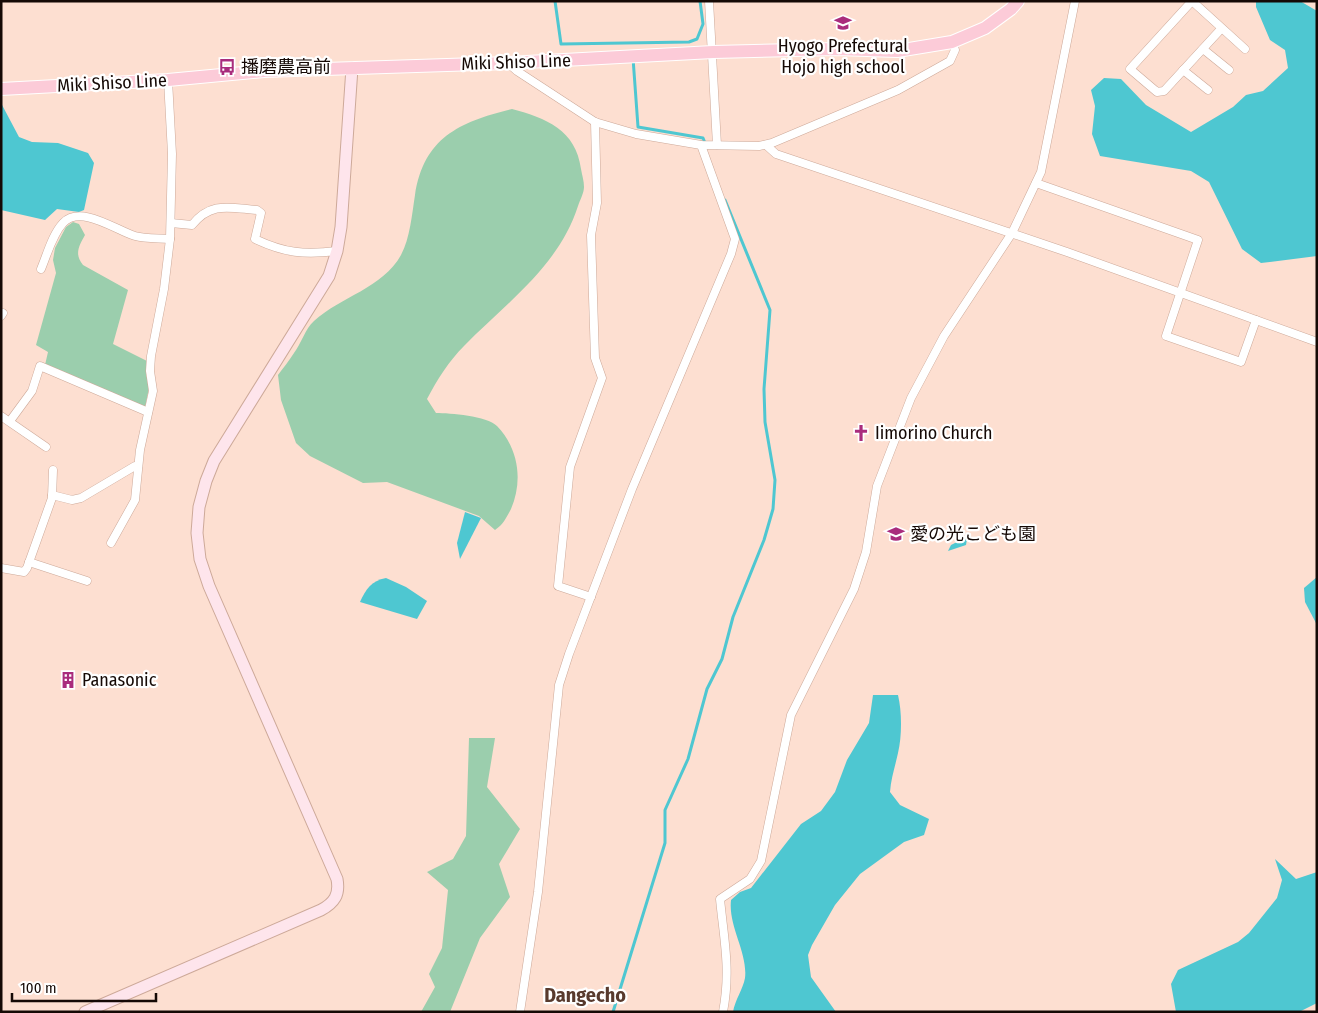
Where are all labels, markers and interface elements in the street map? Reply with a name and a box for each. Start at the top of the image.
school or university icon: Hyogo Prefectural Hojo high school [833,13,853,33]
place label: Hyogo Prefectural Hojo high school [778,35,908,78]
street label: Miki Shiso Line [461,49,571,75]
place label: 播磨農高前 [241,56,331,78]
bus stop icon: 播磨農高前 [217,57,237,77]
street label: Miki Shiso Line [57,69,167,97]
place label: Iimorino Church [875,422,992,444]
church icon: Iimorino Church [851,423,871,443]
place label: 愛の光こども園 [910,523,1036,545]
school or university icon: 愛の光こども園 [886,524,906,544]
place label: Panasonic [82,669,157,691]
building icon: Panasonic [58,670,78,690]
scale bar [12,970,156,1002]
text: 100 m [20,979,57,997]
district label: Dangecho [544,983,626,1007]

